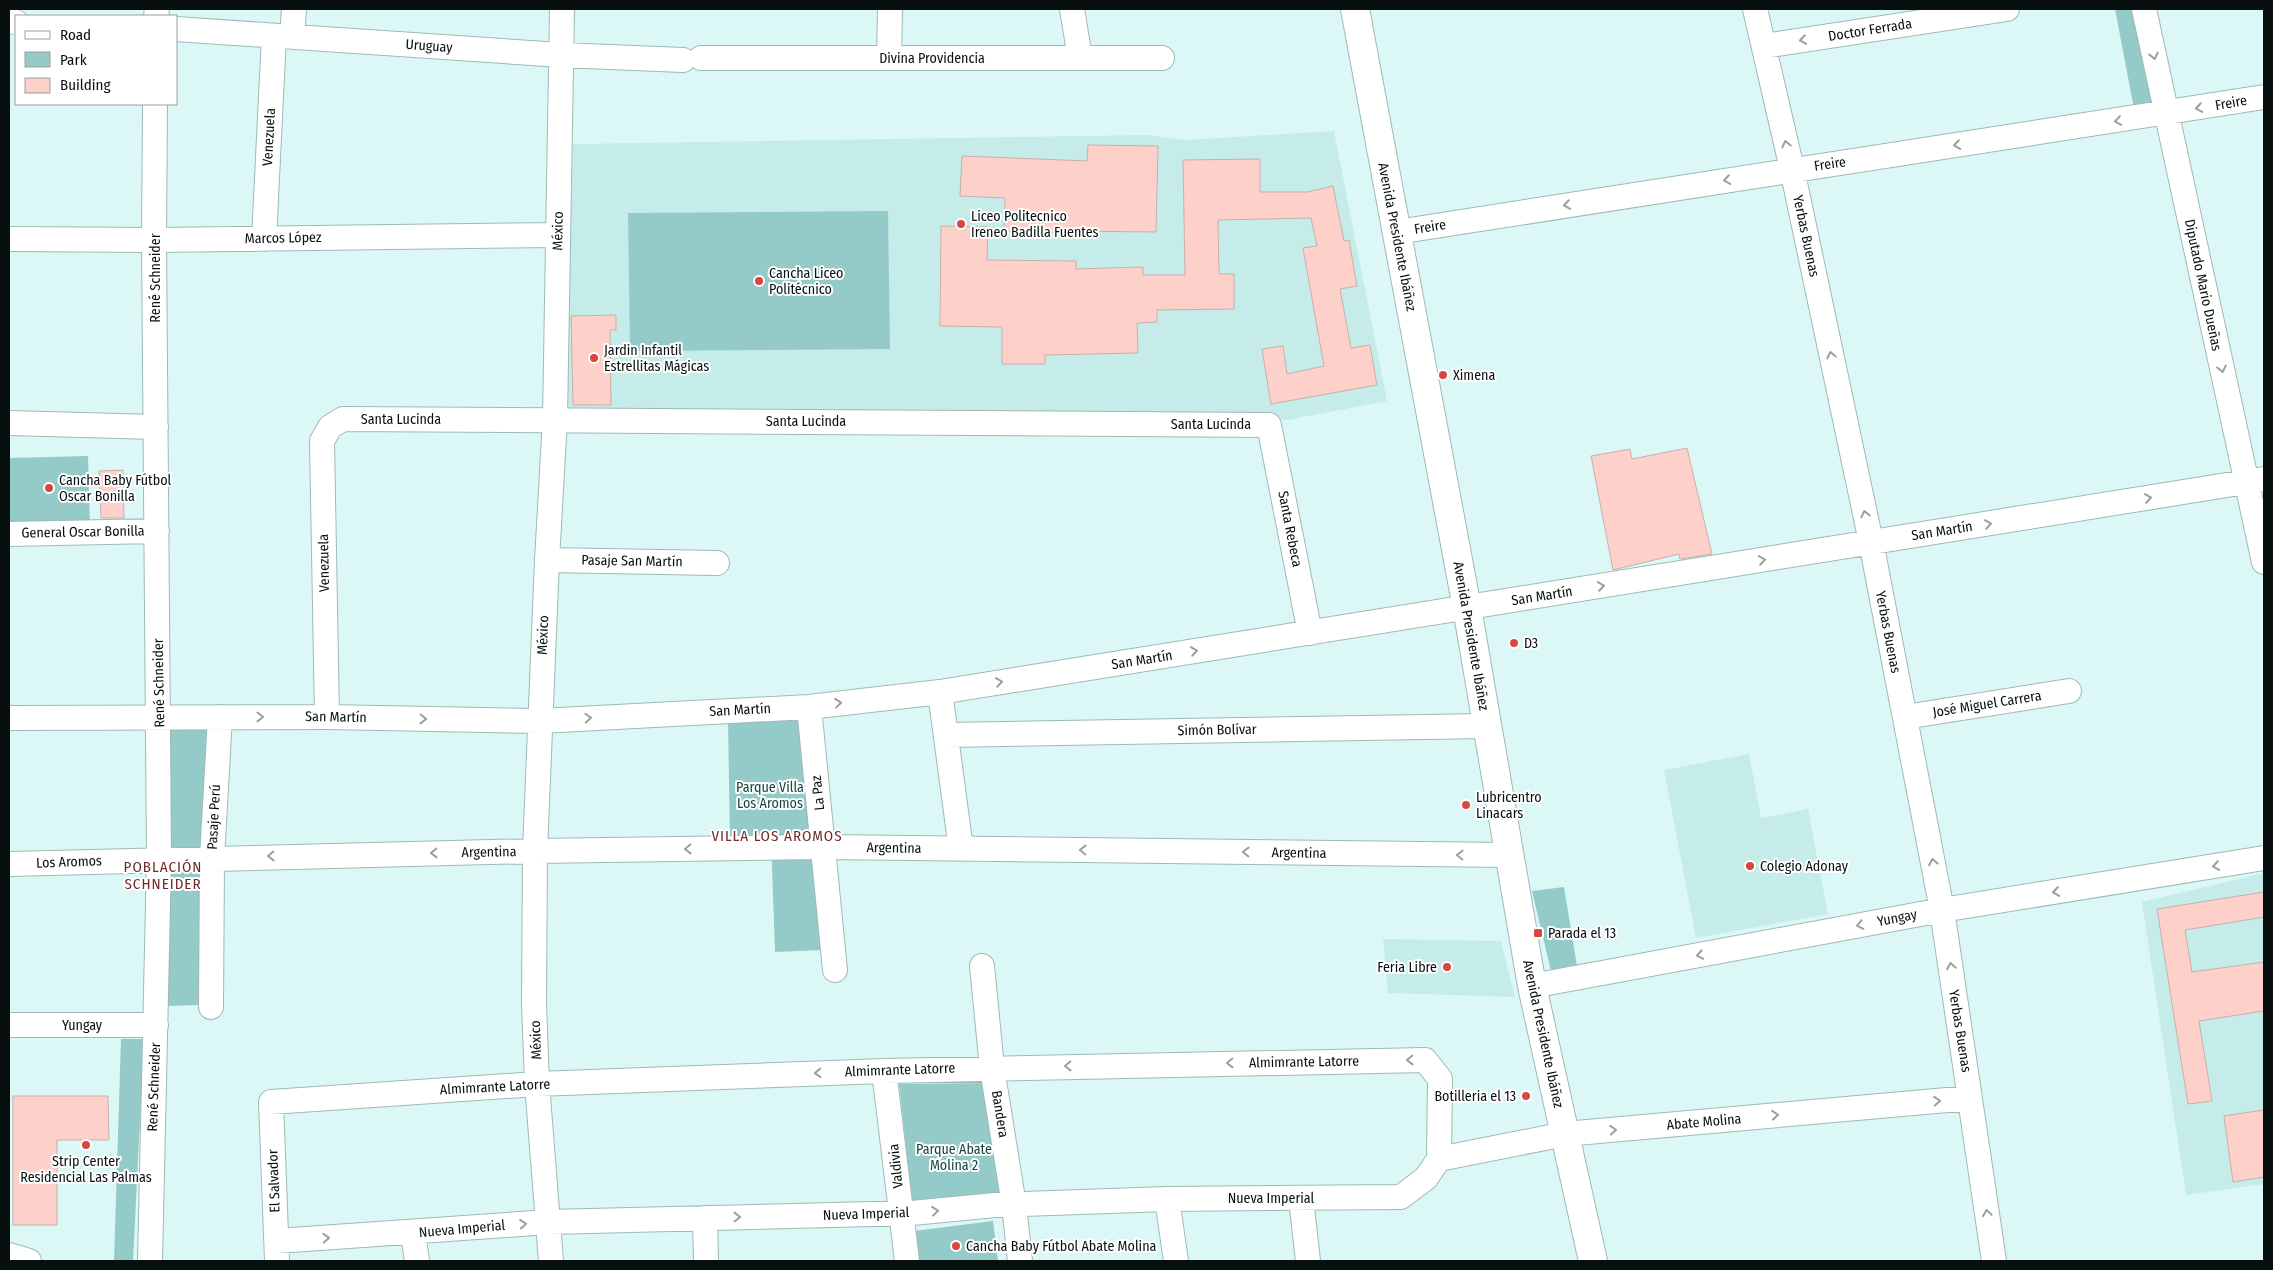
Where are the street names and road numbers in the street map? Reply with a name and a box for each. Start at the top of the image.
street label: Doctor Ferrada [1827,15,1913,45]
street label: Uruguay [405,36,454,56]
street label: Divina Providencia [879,50,985,67]
street label: Freire [2214,92,2248,114]
street label: Venezuela [259,107,279,166]
street label: Freire [1813,153,1847,175]
street label: Avenida Presidente Ibáñez [1374,161,1420,313]
street label: Yerbas Buenas [1789,193,1823,279]
street label: México [549,211,567,251]
street label: Freire [1413,216,1447,238]
street label: Diputado Mario Dueñas [2181,218,2225,352]
street label: Marcos López [244,229,322,247]
street label: René Schneider [147,233,164,323]
street label: Santa Lucinda [361,411,441,428]
street label: Santa Lucinda [766,413,846,430]
street label: Santa Lucinda [1171,416,1251,433]
street label: Santa Rebeca [1274,489,1306,569]
street label: San Martín [1910,518,1974,544]
street label: General Oscar Bonilla [21,522,145,542]
street label: Venezuela [315,534,333,592]
street label: Pasaje San Martín [581,552,683,570]
street label: Avenida Presidente Ibáñez [1450,560,1493,712]
street label: San Martín [1510,583,1574,609]
street label: Yerbas Buenas [1872,589,1904,675]
street label: México [534,615,552,655]
street label: René Schneider [150,638,168,728]
street label: San Martín [1110,647,1174,673]
street label: José Miguel Carrera [1931,687,2043,721]
street label: San Martín [709,700,771,720]
street label: San Martín [305,708,367,726]
street label: Simón Bolívar [1177,721,1257,739]
street label: La Paz [808,774,828,811]
street label: Pasaje Perú [204,784,224,850]
street label: Argentina [866,839,922,857]
street label: Argentina [461,843,517,861]
street label: Argentina [1271,844,1327,862]
street label: Los Aromos [36,852,102,872]
street label: Yungay [1876,906,1919,930]
street label: Avenida Presidente Ibáñez [1519,958,1567,1110]
street label: Yerbas Buenas [1945,989,1975,1073]
street label: Yungay [62,1017,103,1034]
street label: México [527,1020,545,1060]
street label: René Schneider [144,1042,164,1132]
street label: Almimrante Latorre [1249,1053,1359,1071]
street label: Almimrante Latorre [845,1060,956,1080]
street label: Almimrante Latorre [439,1076,551,1098]
street label: Bandera [988,1089,1012,1139]
street label: Abate Molina [1666,1110,1742,1134]
street label: Valdivia [885,1143,907,1189]
street label: El Salvador [264,1149,284,1213]
street label: Nueva Imperial [1228,1190,1315,1207]
street label: Nueva Imperial [822,1204,910,1224]
street label: Nueva Imperial [418,1217,506,1241]

